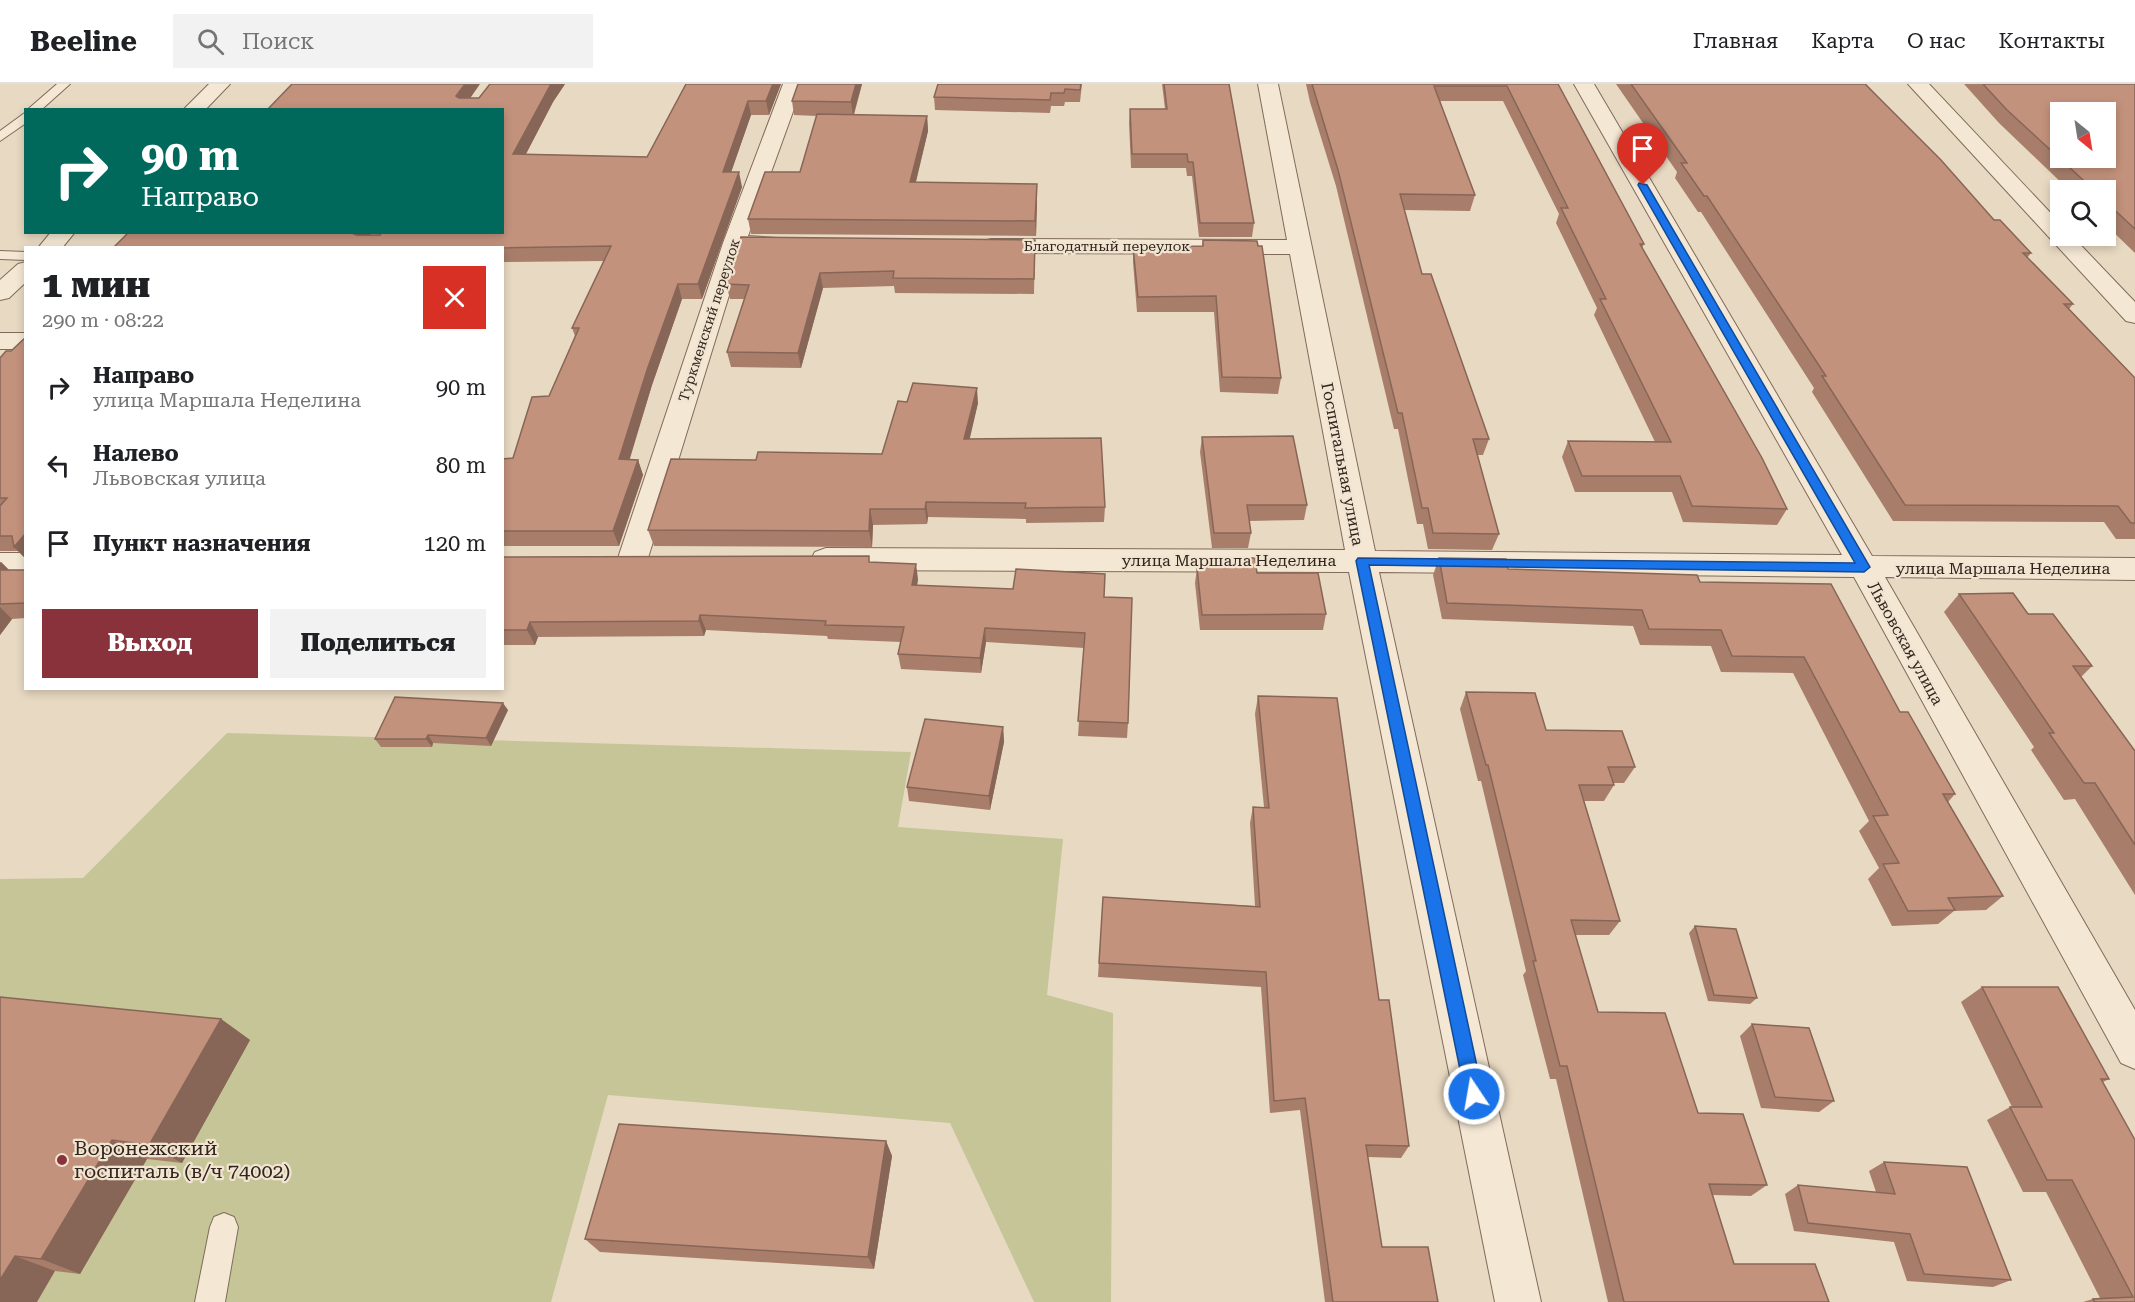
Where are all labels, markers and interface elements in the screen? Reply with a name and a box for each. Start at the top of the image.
search box [173,14,593,68]
text: Beeline [30,25,137,58]
icon: search [194,25,227,58]
text: Поиск [242,29,314,54]
text: Главная [1693,29,1778,53]
text: Карта [1811,29,1874,53]
text: О нас [1907,29,1966,53]
text: Контакты [1999,29,2105,53]
north arrow [2050,102,2116,168]
map controls [2050,102,2116,246]
pin [1617,123,1668,185]
text: 90 m [141,131,239,180]
icon: right [42,132,120,210]
icon: arrive [1626,132,1659,165]
button: search [2050,180,2116,246]
text: Направо [141,181,259,213]
street label: Туркменский переулок [675,236,743,404]
street label: Благодатный переулок [1024,238,1190,254]
text: 1 мин [42,264,150,306]
button: close [423,266,486,329]
text: 290 m · 08:22 [42,308,164,332]
text: Направо [93,363,194,388]
icon: right [42,371,75,404]
text: 90 m [436,375,486,400]
street label: Госпитальная улица [1317,381,1368,548]
text: улица Маршала Неделина [93,388,361,412]
text: Налево [93,441,179,466]
icon: left [42,449,75,482]
text: 80 m [436,453,486,478]
text: Львовская улица [93,466,266,490]
icon: arrive [42,527,75,560]
text: Пункт назначения [93,531,311,556]
text: 120 m [423,531,486,556]
street label: улица Маршала Неделина [1122,551,1337,570]
street label: улица Маршала Неделина [1896,559,2111,578]
street label: Львовская улица [1864,578,1948,709]
button: Выход [42,609,258,678]
button: Поделиться [270,609,486,678]
position arrow [1442,1062,1506,1126]
place label: Воронежский госпиталь (в/ч 74002) [74,1136,290,1183]
marker: Воронежский госпиталь (в/ч 74002) [55,1153,69,1167]

